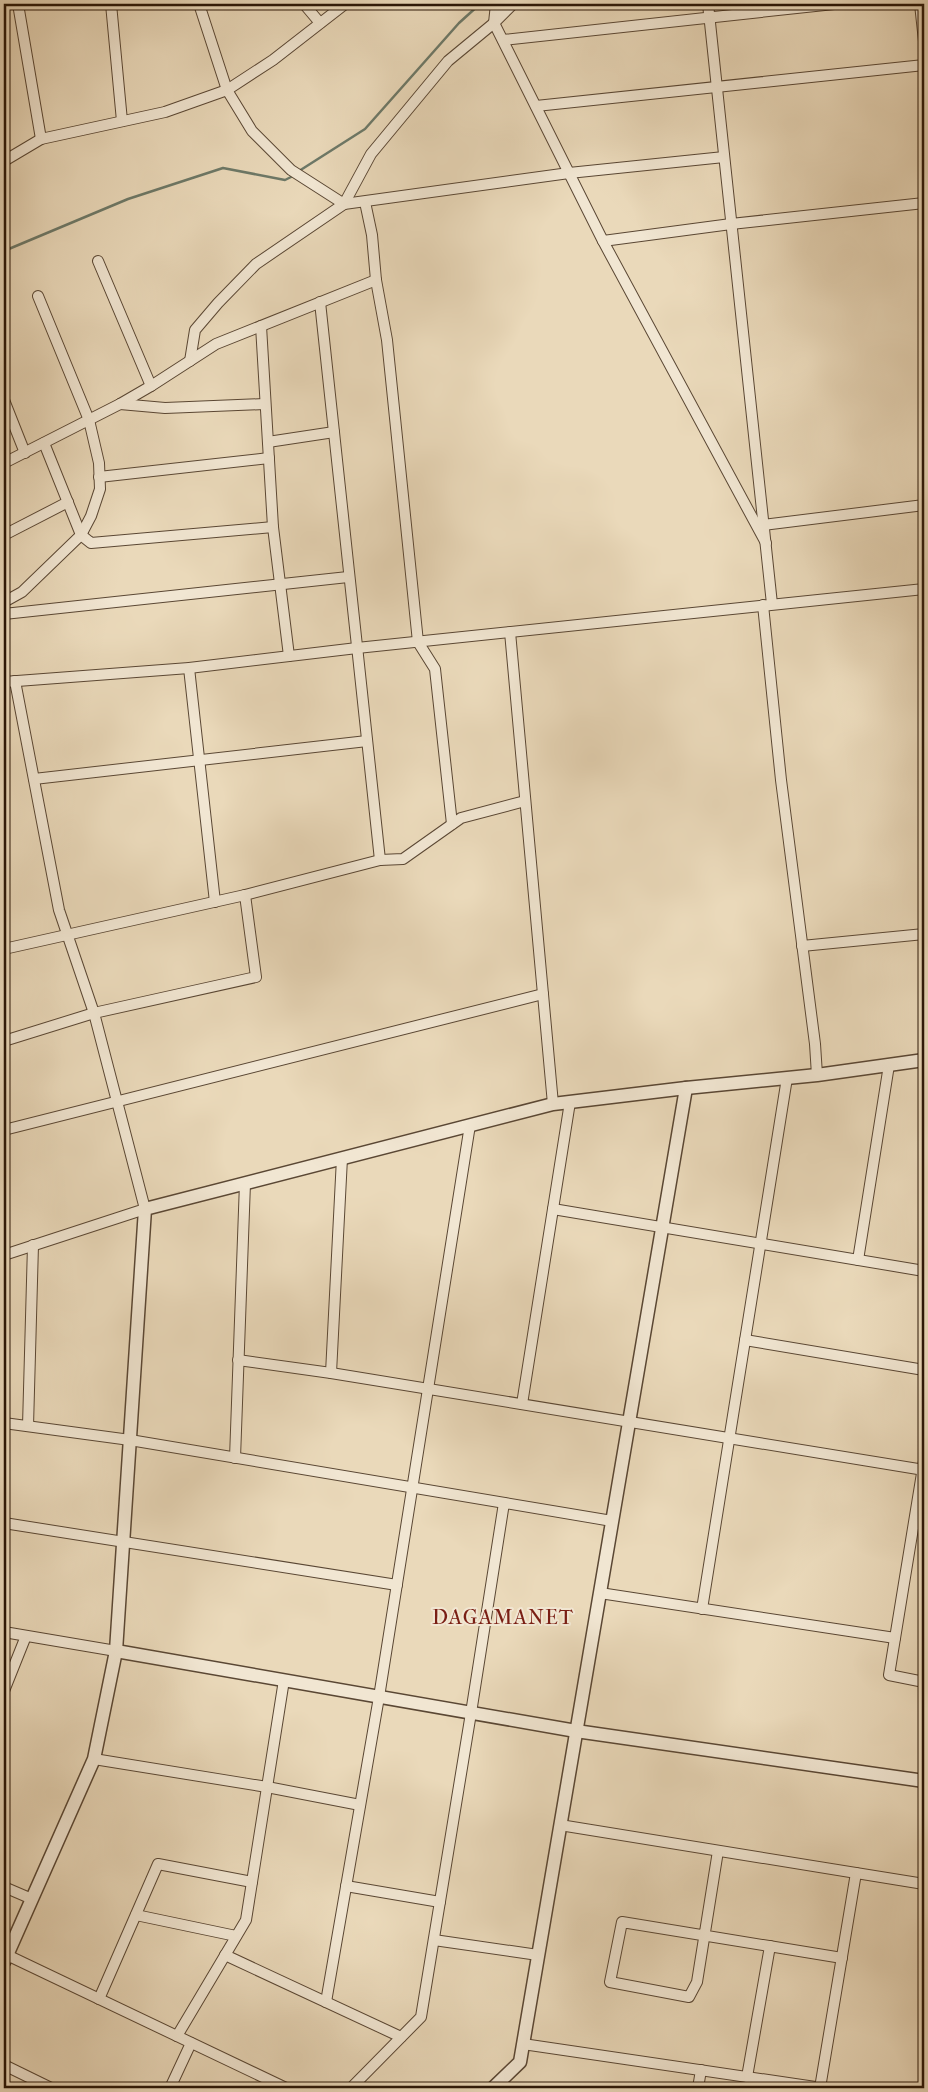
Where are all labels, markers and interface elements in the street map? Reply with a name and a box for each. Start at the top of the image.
district label: DAGAMANET [432,1605,574,1629]

